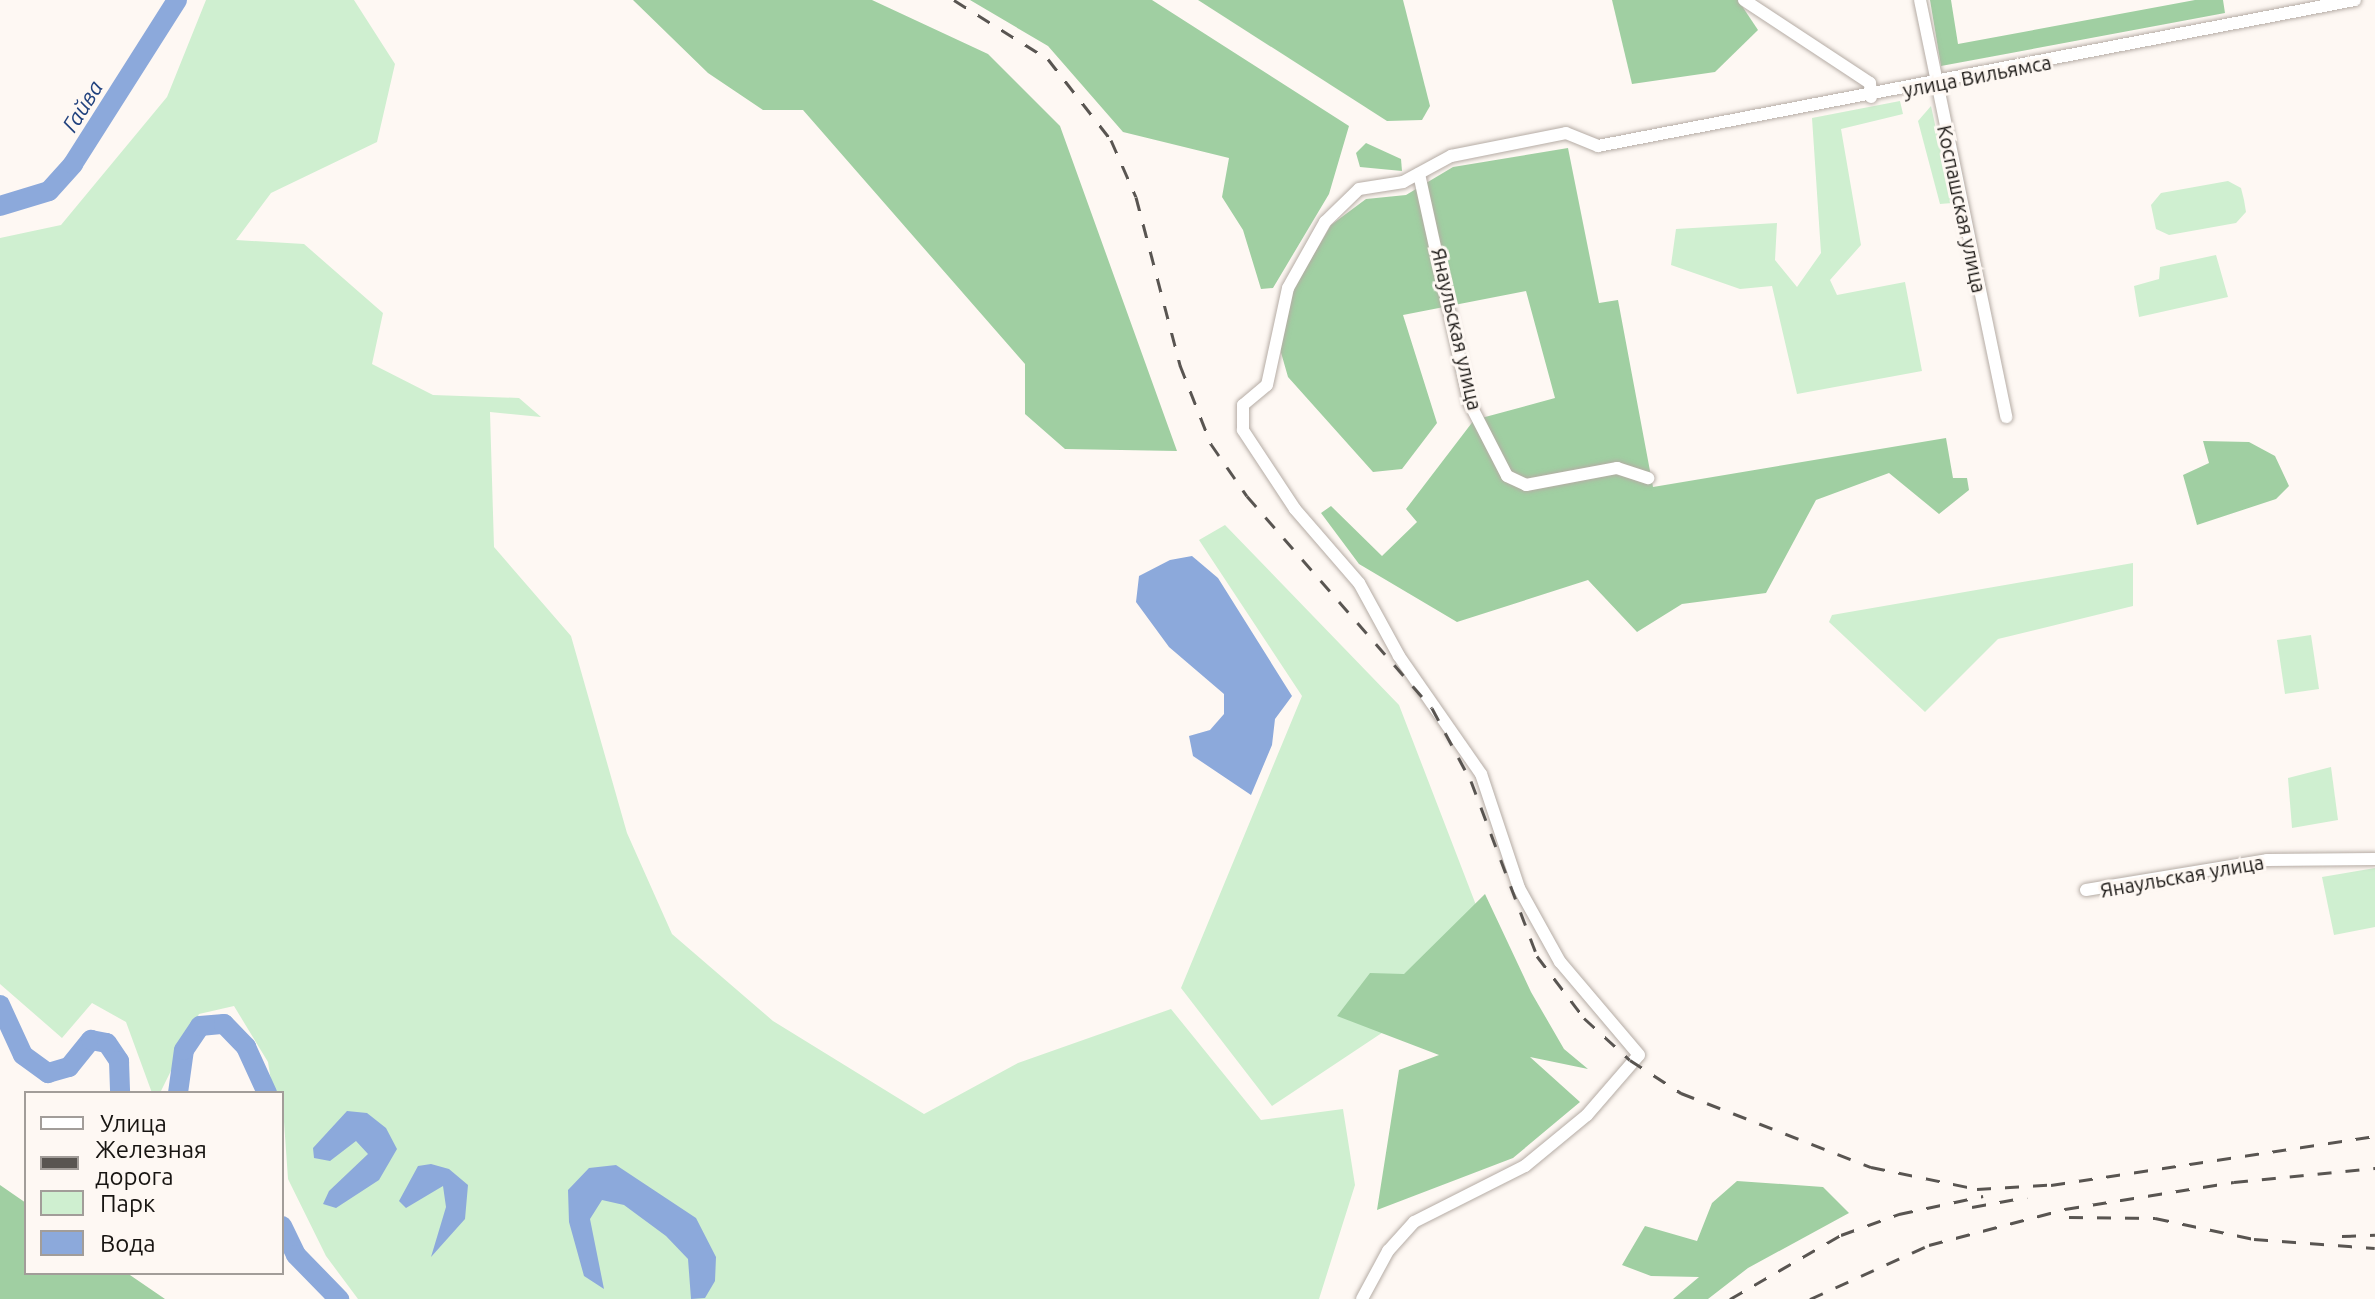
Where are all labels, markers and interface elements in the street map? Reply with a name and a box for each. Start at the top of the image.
street label: улица Вильямса [1901,50,2053,102]
water label: Гайва [56,75,108,137]
street label: Коспашская улица [1933,123,1991,295]
street label: Янаульская улица [1427,246,1487,412]
street label: Янаульская улица [2098,850,2266,902]
legend [24,1091,284,1275]
text: Улица [100,1110,167,1137]
text: Железная дорога [95,1136,207,1190]
text: Парк [100,1190,155,1217]
text: Вода [100,1230,156,1257]

